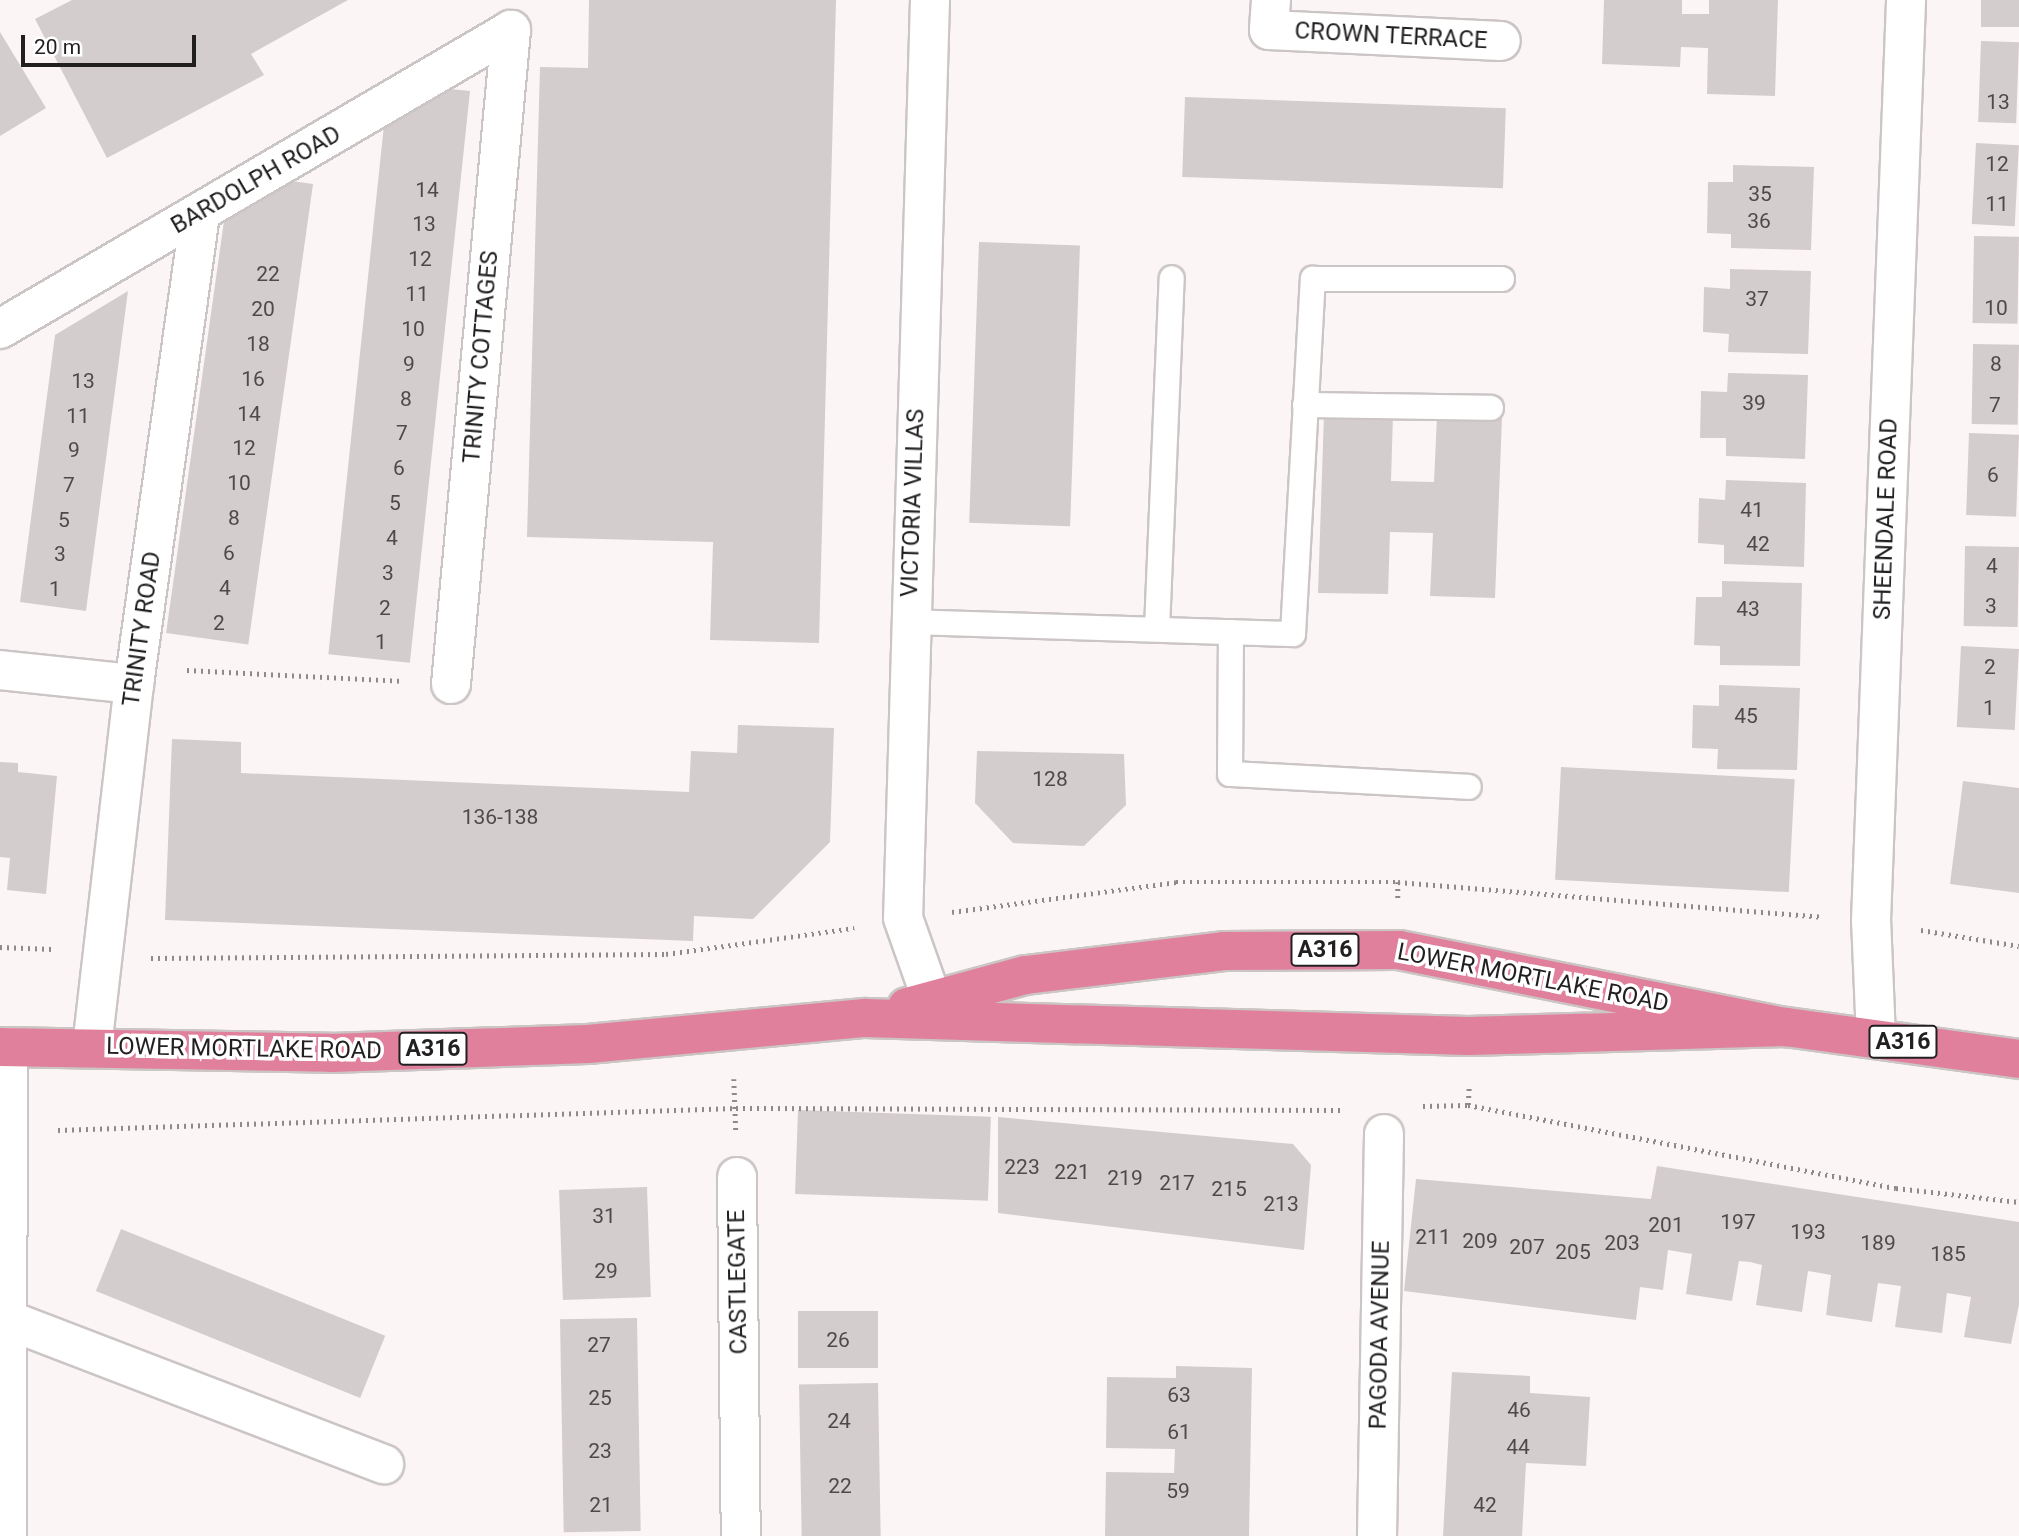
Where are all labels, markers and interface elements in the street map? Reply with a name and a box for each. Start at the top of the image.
street label: CROWN TERRACE [1294,17,1488,55]
scale bar [24,21,200,65]
text: 20 m [34,35,81,59]
house number: 13 [1986,89,2010,115]
street label: BARDOLPH ROAD [166,120,346,240]
house number: 12 [1985,151,2009,177]
house number: 14 [415,177,439,203]
house number: 35 [1748,181,1772,207]
house number: 11 [1985,191,2009,217]
house number: 36 [1747,208,1771,234]
house number: 13 [412,211,436,237]
house number: 12 [408,246,432,272]
street label: TRINITY COTTAGES [457,249,505,465]
house number: 22 [256,261,280,287]
house number: 11 [405,281,429,307]
house number: 37 [1745,286,1769,312]
house number: 10 [1984,295,2008,321]
house number: 20 [251,296,275,322]
house number: 10 [401,316,425,342]
house number: 18 [246,331,270,357]
house number: 9 [403,351,415,377]
house number: 8 [1990,351,2002,377]
house number: 16 [241,366,265,392]
house number: 13 [71,368,95,394]
house number: 8 [400,386,412,412]
house number: 39 [1742,390,1766,416]
house number: 7 [1989,392,2001,418]
house number: 14 [237,401,261,427]
house number: 11 [66,403,90,429]
street label: VICTORIA VILLAS [895,408,931,598]
street label: SHEENDALE ROAD [1868,418,1904,620]
house number: 7 [396,420,408,446]
house number: 12 [232,435,256,461]
house number: 9 [68,437,80,463]
house number: 6 [393,455,405,481]
house number: 6 [1987,462,1999,488]
house number: 10 [227,470,251,496]
house number: 7 [63,472,75,498]
house number: 5 [389,490,401,516]
house number: 41 [1740,497,1764,523]
house number: 8 [228,505,240,531]
house number: 5 [58,507,70,533]
house number: 4 [386,525,398,551]
house number: 42 [1746,531,1770,557]
house number: 6 [223,540,235,566]
house number: 3 [54,541,66,567]
street label: TRINITY ROAD [117,550,167,708]
house number: 4 [1986,553,1998,579]
house number: 3 [382,560,394,586]
house number: 4 [219,575,231,601]
house number: 1 [49,576,61,602]
house number: 3 [1985,593,1997,619]
house number: 2 [379,595,391,621]
house number: 43 [1736,596,1760,622]
house number: 2 [213,610,225,636]
house number: 1 [375,629,387,655]
house number: 2 [1984,654,1996,680]
house number: 1 [1983,695,1995,721]
house number: 45 [1734,703,1758,729]
house number: 128 [1032,766,1068,792]
house number: 136-138 [462,804,538,830]
road number: A316 [1290,931,1360,970]
street label: LOWER MORTLAKE ROAD [1395,938,1671,1018]
road number: A316 [1868,1023,1938,1062]
road number: A316 [398,1030,468,1068]
street label: LOWER MORTLAKE ROAD [106,1032,382,1066]
house number: 223 [1004,1154,1040,1180]
house number: 221 [1054,1159,1090,1185]
house number: 219 [1107,1165,1143,1191]
house number: 217 [1159,1170,1195,1196]
house number: 215 [1211,1176,1247,1202]
house number: 213 [1263,1191,1299,1217]
house number: 31 [592,1203,616,1229]
street label: CASTLEGATE [722,1209,754,1355]
house number: 197 [1720,1209,1756,1235]
house number: 201 [1648,1212,1684,1238]
house number: 193 [1790,1219,1826,1245]
house number: 211 [1415,1224,1451,1250]
house number: 209 [1462,1228,1498,1254]
house number: 203 [1604,1230,1640,1256]
house number: 189 [1860,1230,1896,1256]
house number: 207 [1509,1234,1545,1260]
house number: 205 [1555,1239,1591,1265]
street label: PAGODA AVENUE [1364,1240,1396,1430]
house number: 185 [1930,1241,1966,1267]
house number: 29 [594,1258,618,1284]
house number: 26 [826,1327,850,1353]
house number: 27 [587,1332,611,1358]
house number: 63 [1167,1382,1191,1408]
house number: 25 [588,1385,612,1411]
house number: 46 [1507,1397,1531,1423]
house number: 24 [827,1408,851,1434]
house number: 61 [1167,1419,1191,1445]
house number: 44 [1506,1434,1530,1460]
house number: 23 [588,1438,612,1464]
house number: 22 [828,1473,852,1499]
house number: 59 [1166,1478,1190,1504]
house number: 21 [589,1492,613,1518]
house number: 42 [1473,1492,1497,1518]

